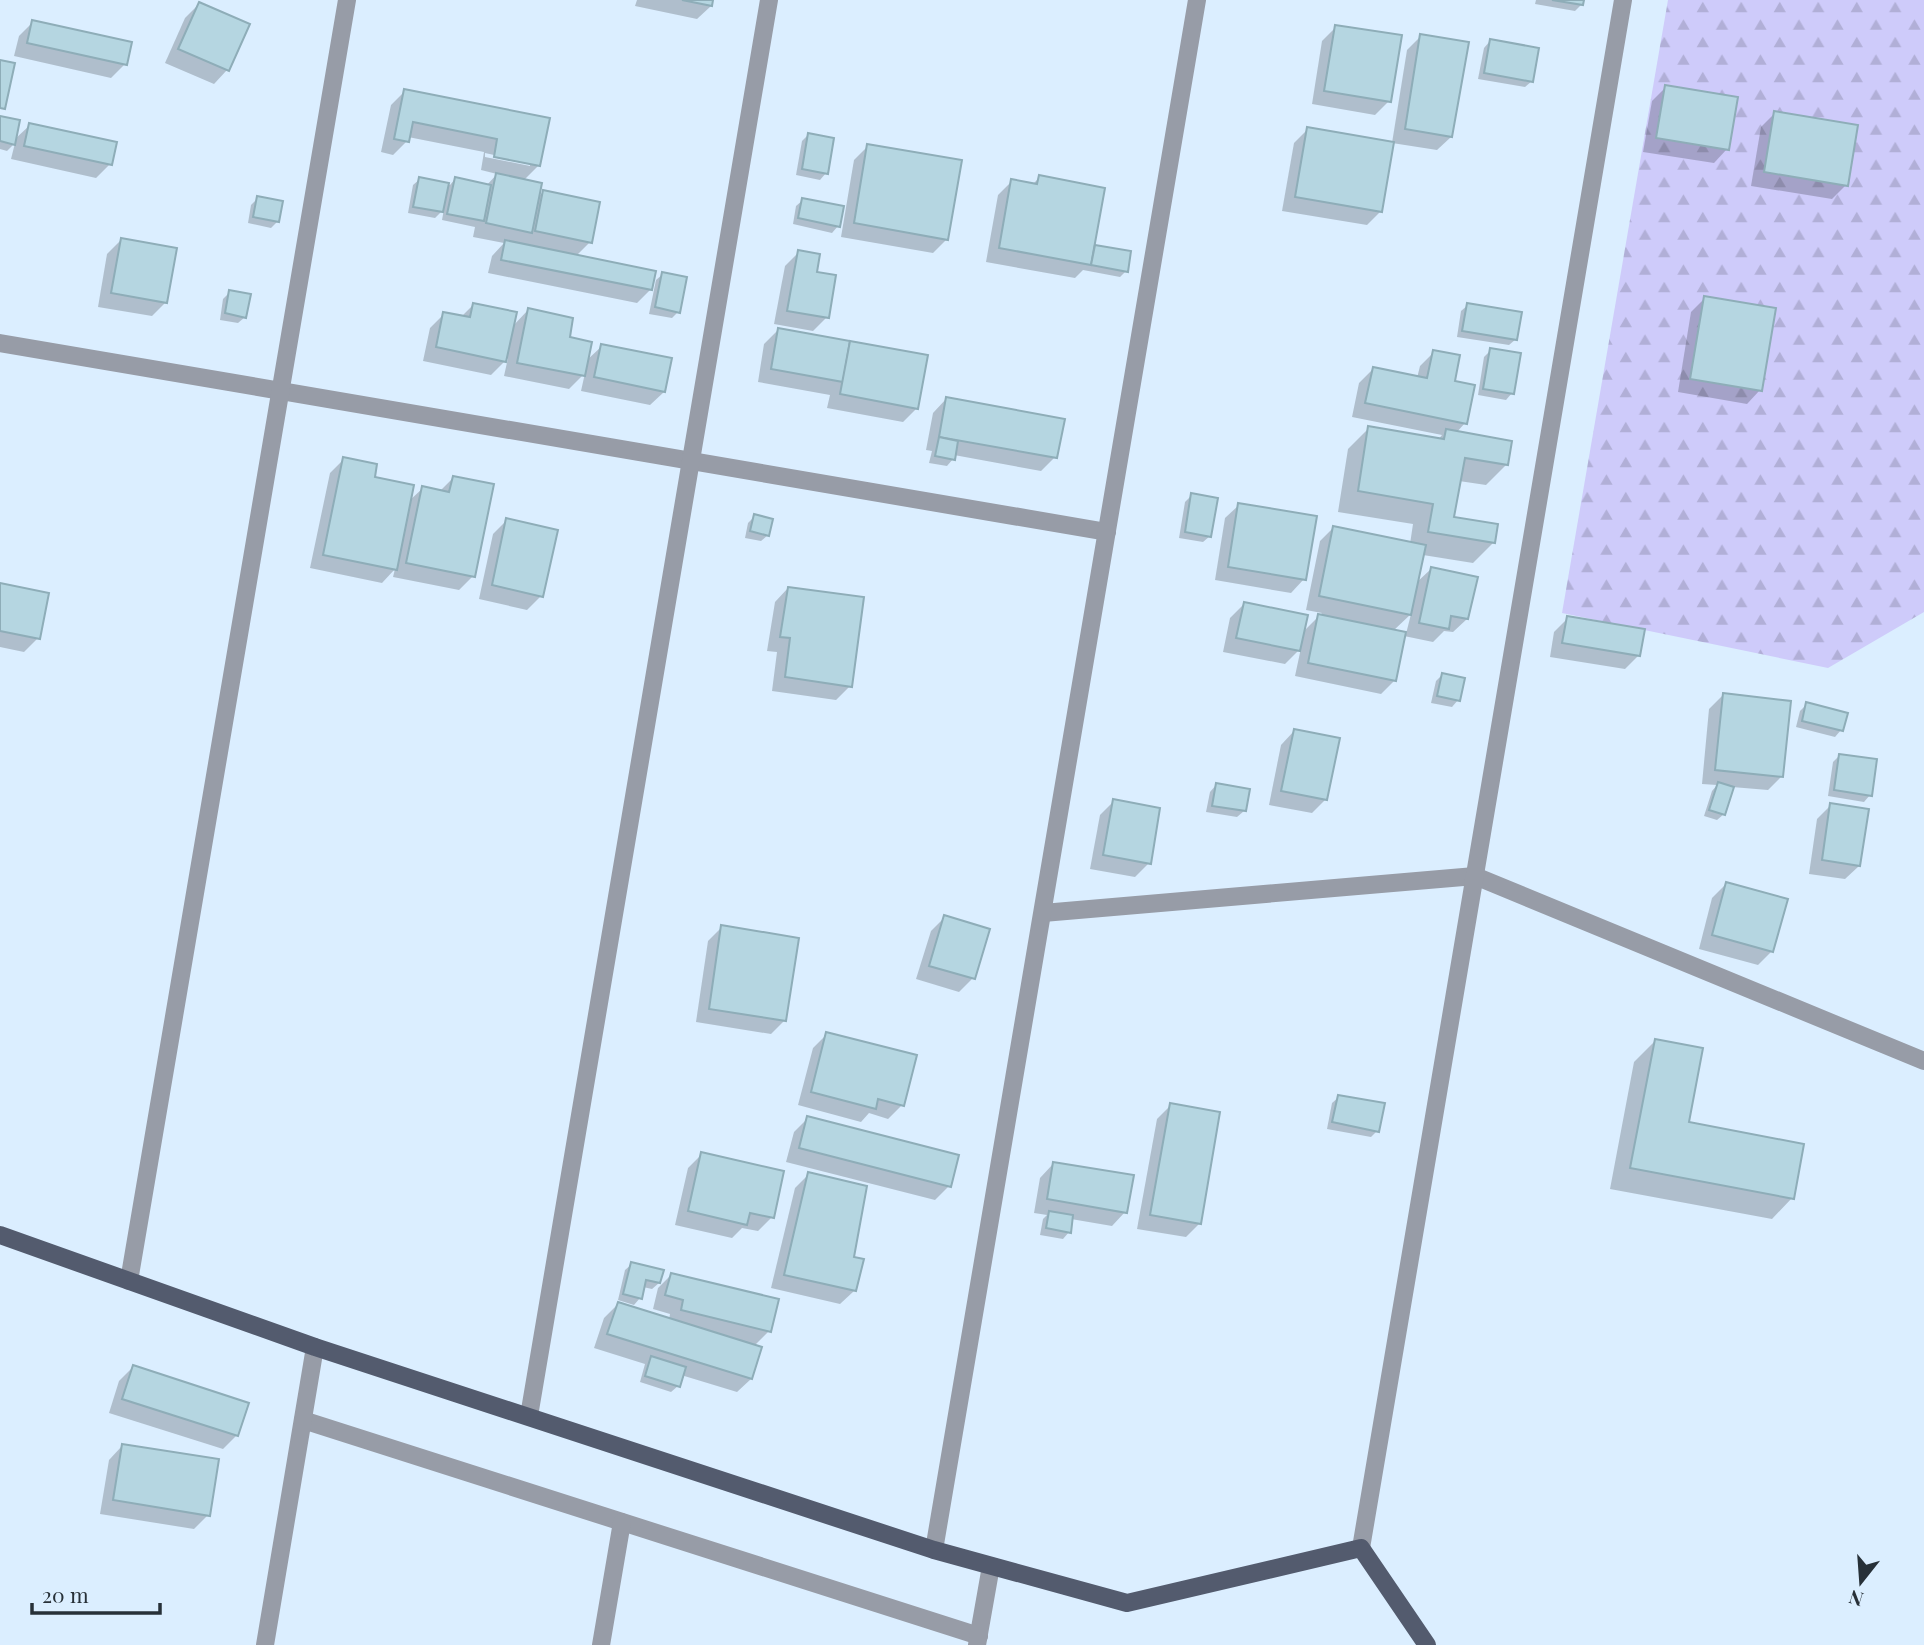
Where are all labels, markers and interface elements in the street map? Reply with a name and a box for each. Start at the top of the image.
north arrow [1826,1547,1896,1617]
scale bar [32,1572,159,1616]
text: 20 m [42,1580,89,1608]
text: N [1845,1585,1866,1614]

